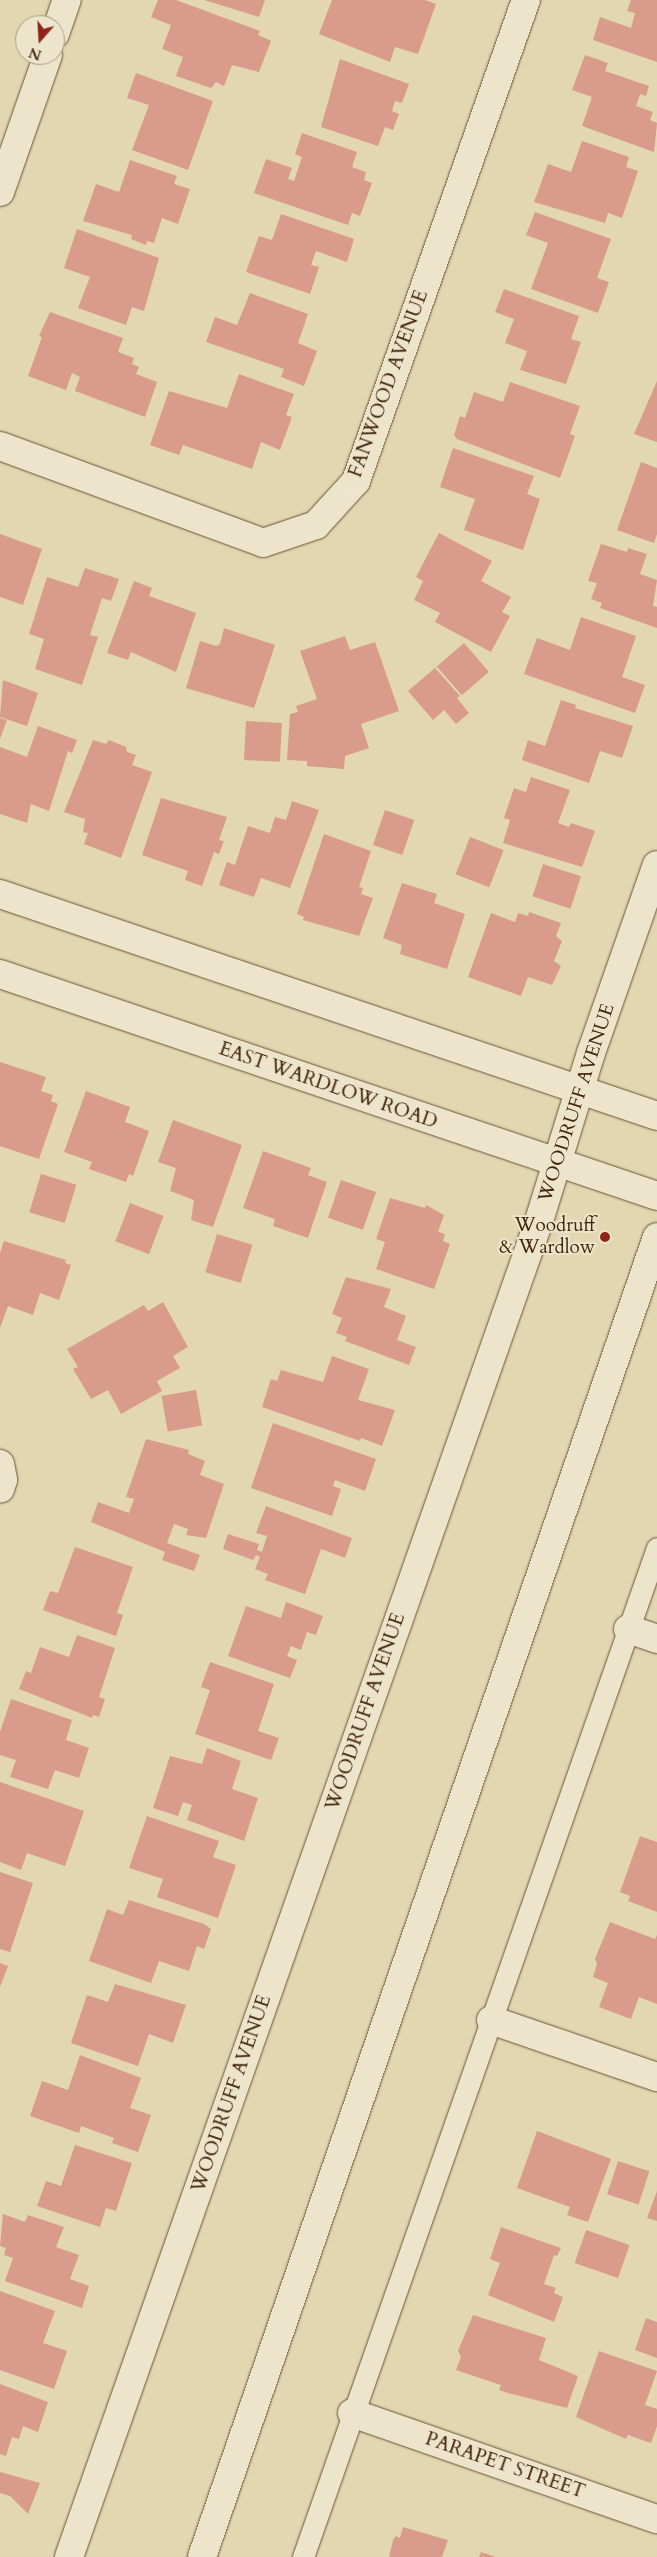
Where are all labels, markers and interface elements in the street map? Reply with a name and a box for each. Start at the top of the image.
north arrow [15,15,65,65]
text: N [26,43,44,65]
street label: FANWOOD AVENUE [345,287,433,481]
street label: WOODRUFF AVENUE [534,1001,620,1205]
street label: EAST WARDLOW ROAD [216,1038,440,1134]
place label: Woodruff & Wardlow [499,1215,595,1259]
marker: Woodruff & Wardlow [599,1231,611,1243]
street label: WOODRUFF AVENUE [321,1610,411,1814]
street label: WOODRUFF AVENUE [187,1992,277,2196]
street label: PARAPET STREET [422,2428,588,2504]

